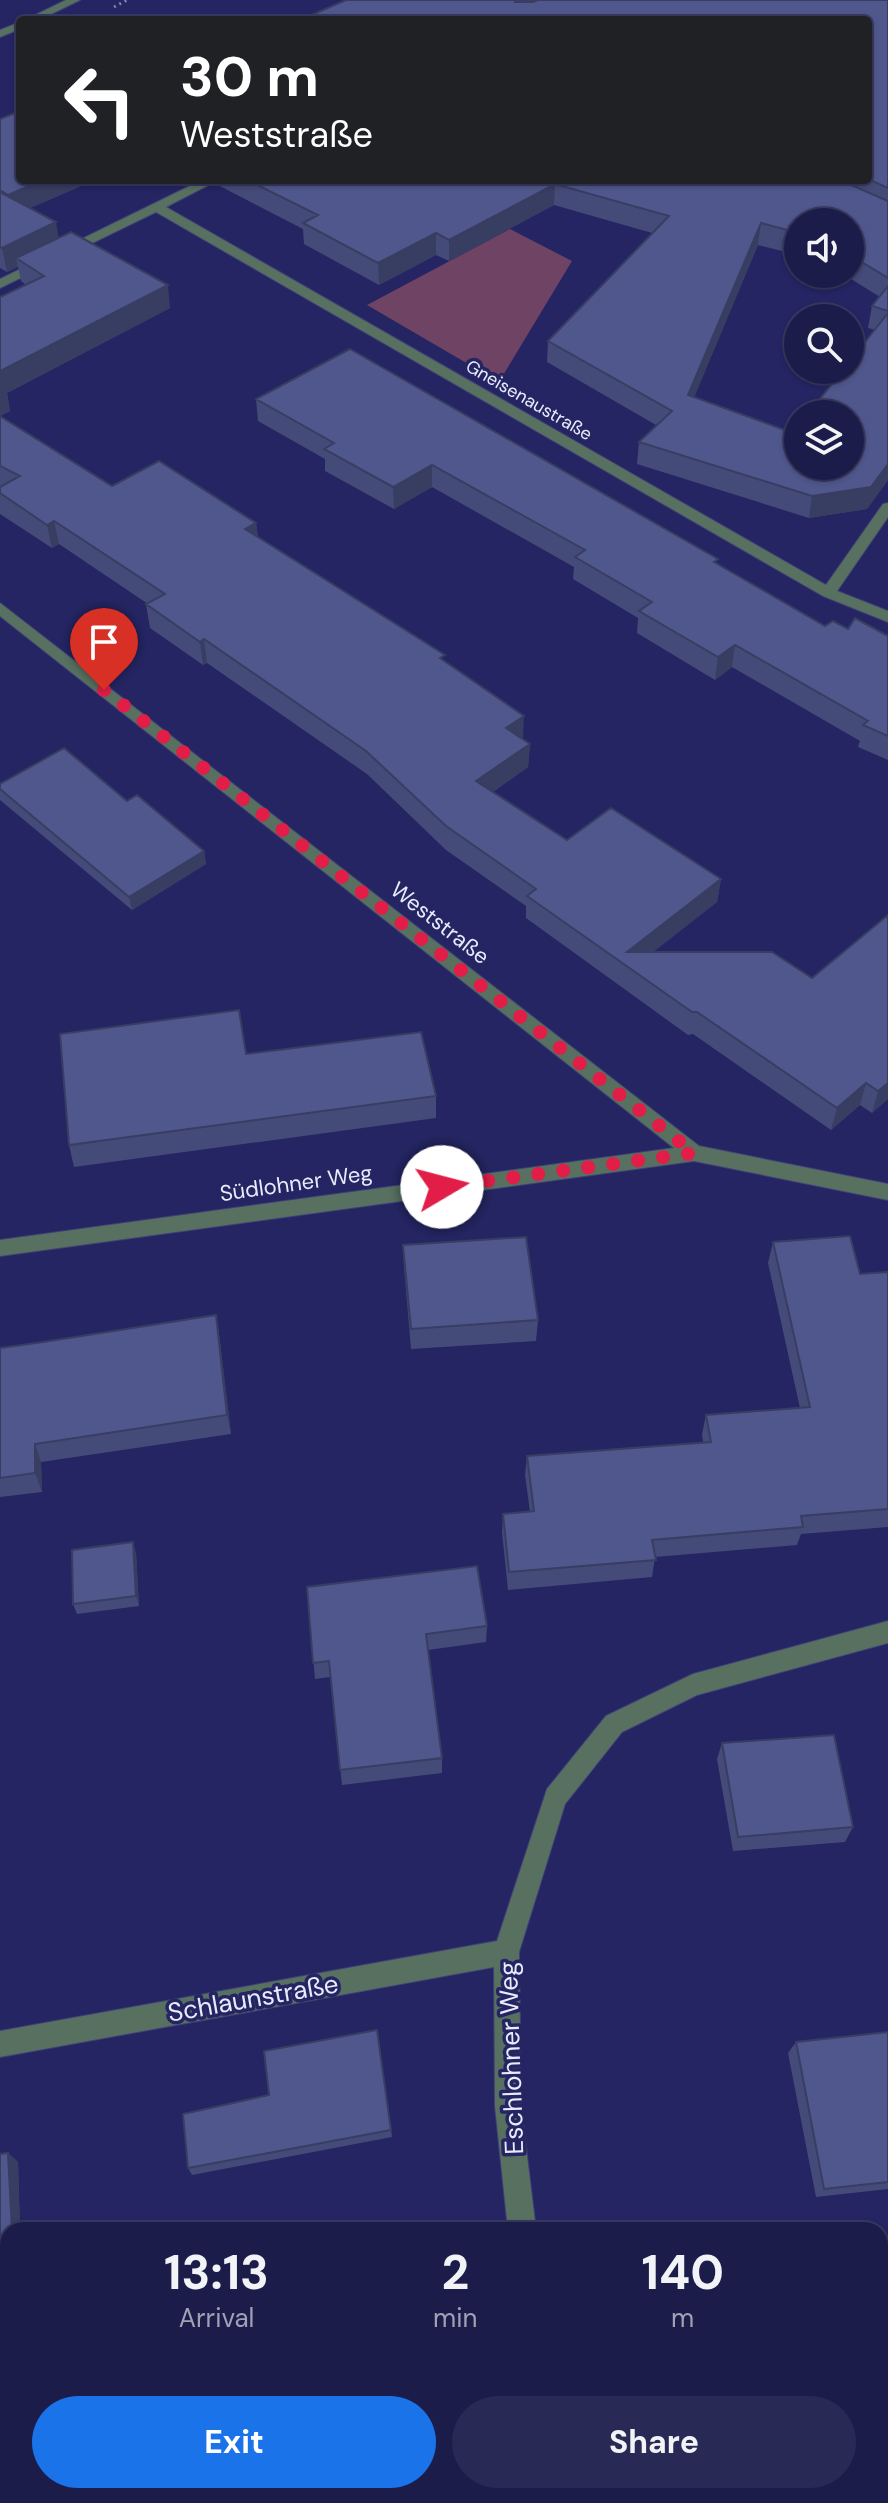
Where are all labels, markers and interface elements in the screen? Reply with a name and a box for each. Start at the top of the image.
text: 30 m [180,40,319,113]
icon: left [48,48,152,152]
text: Weststraße [180,111,373,158]
map controls [784,208,864,480]
button: sound [784,208,864,288]
button: search [784,304,864,384]
street label: Gneisenaustraße [461,354,597,446]
button: layers [784,400,864,480]
pin [70,608,138,690]
icon: arrive [82,620,126,664]
street label: Weststraße [385,875,495,971]
position arrow [400,1145,484,1229]
street label: Südlohner Weg [218,1158,374,1208]
street label: Eschlohner Weg [491,1961,531,2155]
street label: Schlaunstraße [165,1966,341,2030]
text: 13:13 [164,2241,269,2304]
text: 2 [441,2241,469,2304]
text: 140 [641,2241,724,2304]
text: Arrival [179,2301,254,2335]
text: min [433,2301,477,2335]
text: m [671,2301,694,2335]
button: Exit [32,2396,436,2488]
button: Share [452,2396,856,2488]

